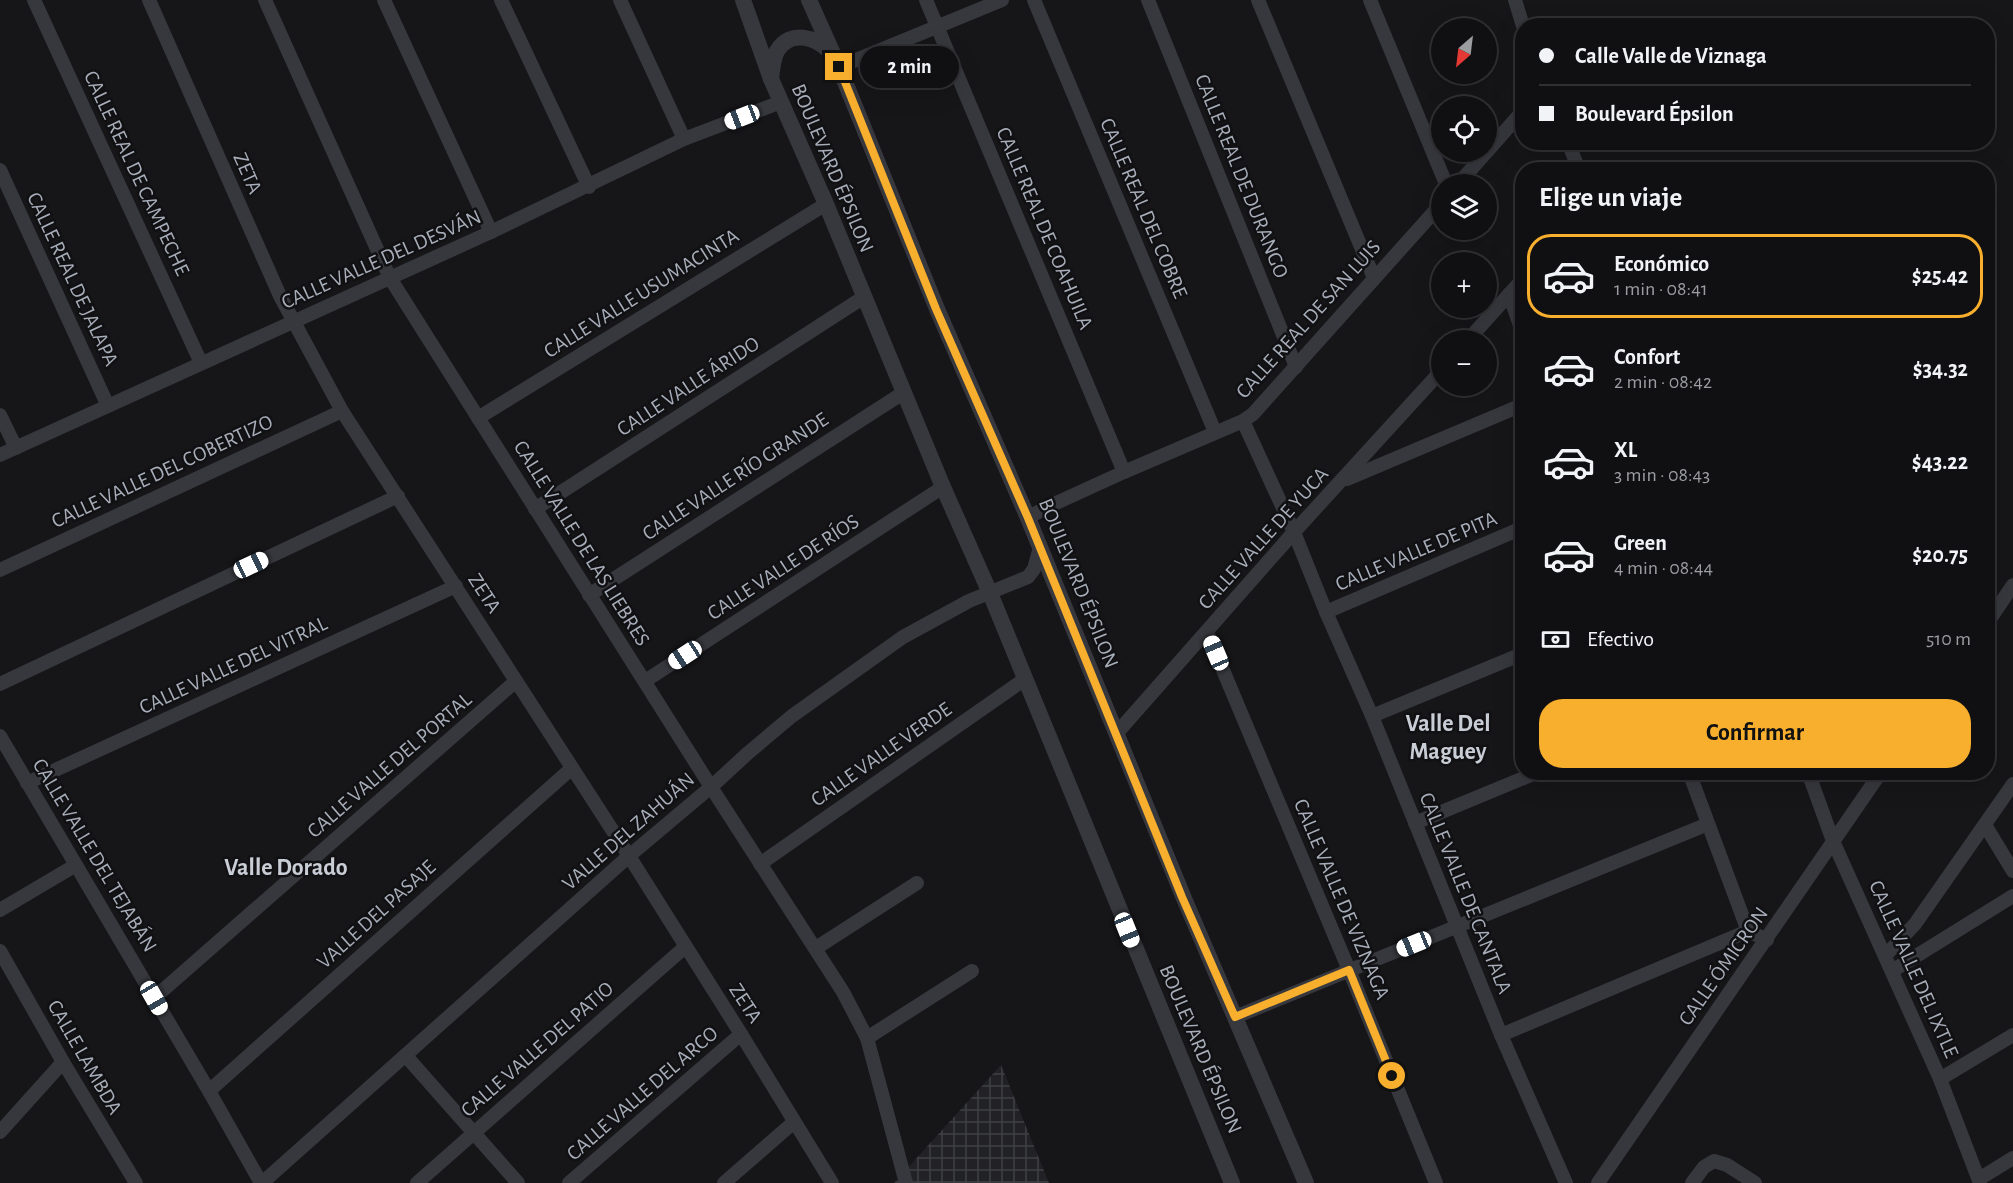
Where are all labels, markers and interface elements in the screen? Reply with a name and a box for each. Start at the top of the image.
north arrow [1431,18,1497,84]
map controls [1431,18,1497,396]
text: Calle Valle de Viznaga [1575,45,1767,67]
callout: 2 min [860,46,959,88]
route end [825,53,852,80]
text: 2 min [887,57,932,77]
street label: CALLE REAL DE CAMPECHE [80,68,193,279]
street label: CALLE REAL DE DURANGO [1191,71,1292,281]
street label: BOULEVARD ÉPSILON [787,80,879,256]
button: locate [1431,96,1497,162]
car [722,102,762,132]
text: Boulevard Épsilon [1575,103,1734,125]
street label: CALLE REAL DEL COBRE [1096,115,1191,301]
street label: CALLE REAL DE COAHUILA [992,124,1097,332]
street label: ZETA [229,150,266,197]
button: layers [1431,174,1497,240]
text: Elige un viaje [1539,184,1682,211]
street label: CALLE REAL DE JALAPA [23,189,122,369]
street label: CALLE VALLE DEL DESVÁN [277,204,484,313]
street label: CALLE VALLE USUMACINTA [540,225,742,362]
street label: CALLE REAL DE SAN LUIS [1232,236,1385,402]
icon: car [1542,249,1596,303]
button: + [1431,252,1497,318]
text: Económico [1614,253,1709,275]
text: $25.42 [1912,265,1968,287]
text: 1 min · 08:41 [1614,279,1708,299]
button: − [1431,330,1497,396]
street label: CALLE VALLE ÁRIDO [612,331,763,440]
icon: car [1542,342,1596,396]
text: Confort [1614,346,1680,368]
text: $34.32 [1913,358,1968,380]
text: 2 min · 08:42 [1614,372,1712,392]
street label: CALLE VALLE RÍO GRANDE [638,407,832,544]
street label: CALLE VALLE DEL COBERTIZO [48,411,276,532]
icon: car [1542,435,1596,489]
street label: CALLE VALLE DE LAS LIEBRES [510,437,653,650]
text: XL [1614,439,1637,461]
text: $43.22 [1912,451,1968,473]
street label: CALLE VALLE DE YUCA [1194,463,1332,613]
text: 3 min · 08:43 [1614,465,1710,485]
street label: BOULEVARD ÉPSILON [1035,495,1124,671]
street label: CALLE VALLE DE PITA [1332,508,1500,595]
street label: CALLE VALLE DE RÍOS [703,509,863,624]
icon: car [1542,528,1596,582]
text: Green [1614,532,1667,554]
text: $20.75 [1912,544,1968,566]
car [231,549,271,581]
text: 4 min · 08:44 [1614,558,1713,578]
street label: ZETA [464,570,505,617]
street label: CALLE VALLE DEL VITRAL [136,613,331,718]
icon: cash [1539,623,1572,656]
text: Efectivo [1587,628,1654,650]
text: 510 m [1926,629,1971,649]
car [1201,633,1231,673]
car [665,638,705,672]
street label: CALLE VALLE DEL PORTAL [303,688,476,842]
street label: CALLE VALLE VERDE [807,698,955,811]
button: Confirmar [1539,699,1971,768]
district label: Valle Del Maguey [1405,712,1491,764]
street label: CALLE VALLE DEL TEJABÁN [29,754,162,956]
street label: VALLE DEL ZAHUÁN [557,767,698,894]
street label: CALLE VALLE DE CANTALA [1416,790,1516,997]
street label: CALLE VALLE DE VIZNAGA [1290,796,1393,1002]
district label: Valle Dorado [224,856,348,880]
street label: VALLE DEL PASAJE [313,856,440,973]
street label: CALLE VALLE DEL IXTLE [1865,877,1962,1061]
street label: CALLE ÓMICRON [1673,902,1772,1029]
car [1112,910,1142,950]
car [1394,929,1434,959]
street label: BOULEVARD ÉPSILON [1155,961,1247,1137]
car [137,978,171,1018]
street label: CALLE VALLE DEL PATIO [457,978,618,1121]
street label: ZETA [725,980,766,1027]
street label: CALLE LAMBDA [43,996,126,1118]
street label: CALLE VALLE DEL ARCO [563,1022,722,1164]
route start [1378,1062,1405,1089]

